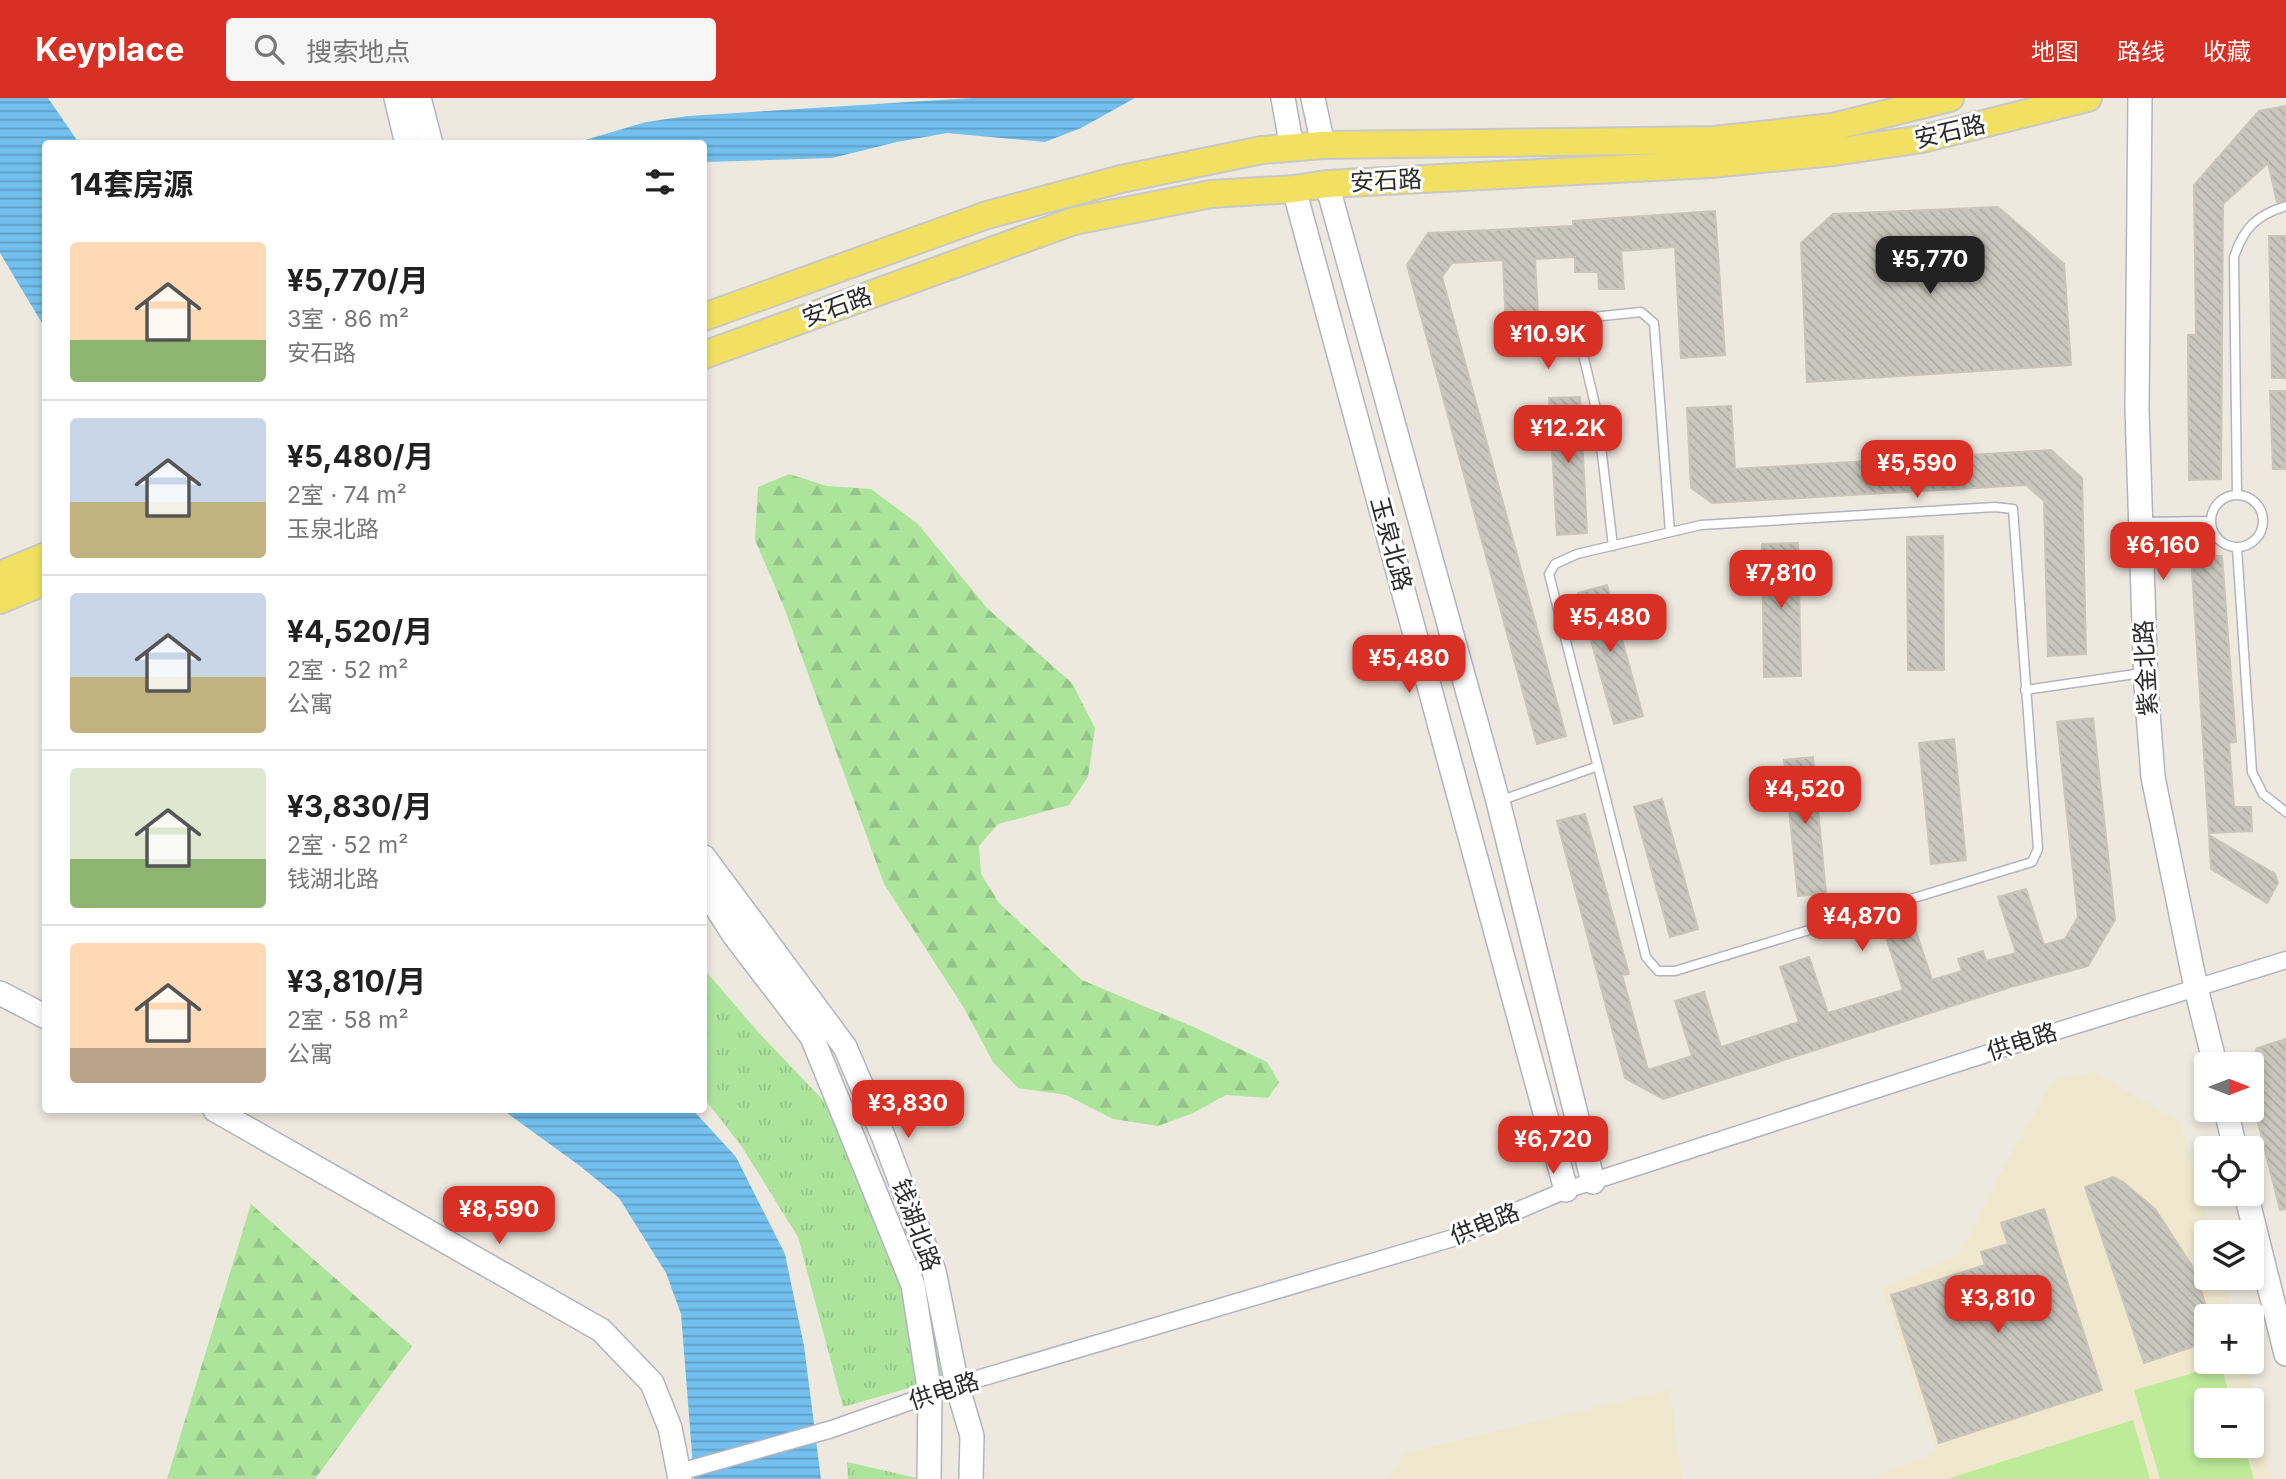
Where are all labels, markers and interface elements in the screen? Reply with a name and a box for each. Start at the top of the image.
search box [226,18,716,81]
text: Keyplace [35,29,184,69]
icon: search [250,30,288,68]
text: 搜索地点 [306,36,410,67]
text: 地图 [2031,37,2079,66]
text: 路线 [2117,37,2165,66]
text: 收藏 [2203,37,2251,66]
street label: 安石路 [1912,109,1988,154]
icon: filters [641,163,679,201]
street label: 安石路 [1349,164,1423,197]
text: 14套房源 [70,166,193,202]
pin: ¥5,770 [1873,236,1987,296]
text: ¥5,770 [1892,245,1968,273]
text: ¥5,770/月 [287,262,429,298]
icon: home [126,270,210,354]
street label: 安石路 [798,281,876,332]
text: 3室 · 86 m² [287,305,409,333]
pin: ¥10.9K [1491,312,1605,371]
text: ¥10.9K [1510,320,1586,348]
text: 安石路 [287,339,356,367]
pin: ¥12.2K [1511,406,1625,465]
text: ¥12.2K [1530,414,1606,442]
text: ¥5,480/月 [287,438,434,474]
pin: ¥5,590 [1860,440,1974,500]
icon: home [126,446,210,530]
text: ¥5,590 [1877,449,1957,477]
text: 2室 · 74 m² [287,481,407,509]
street label: 玉泉北路 [1365,494,1418,594]
text: 玉泉北路 [287,515,379,543]
pin: ¥6,160 [2106,522,2220,582]
text: ¥6,160 [2126,531,2200,559]
pin: ¥7,810 [1724,550,1838,610]
text: ¥7,810 [1745,559,1817,587]
pin: ¥5,480 [1553,594,1667,654]
text: ¥5,480 [1569,603,1651,631]
text: ¥4,520/月 [287,613,433,649]
street label: 紫金北路 [2129,619,2162,717]
icon: home [126,621,210,705]
pin: ¥5,480 [1352,636,1466,695]
text: ¥5,480 [1368,644,1450,672]
text: 2室 · 52 m² [287,656,408,684]
text: 公寓 [287,690,333,718]
pin: ¥4,520 [1748,766,1862,826]
text: ¥4,520 [1765,775,1845,803]
text: ¥3,830/月 [287,788,433,824]
icon: home [126,796,210,880]
text: 2室 · 52 m² [287,831,408,859]
text: 钱湖北路 [287,865,379,893]
pin: ¥4,870 [1805,894,1919,953]
text: ¥4,870 [1823,902,1901,930]
text: ¥3,810/月 [287,963,426,999]
icon: home [126,971,210,1055]
text: 2室 · 58 m² [287,1006,409,1034]
street label: 供电路 [1983,1017,2061,1066]
text: 公寓 [287,1040,333,1068]
north arrow [2194,1052,2264,1122]
map controls [2194,1052,2264,1458]
pin: ¥3,830 [851,1080,965,1140]
text: ¥3,830 [868,1089,948,1117]
pin: ¥6,720 [1496,1116,1610,1176]
text: ¥6,720 [1514,1125,1592,1153]
button: locate [2194,1136,2264,1206]
street label: 钱湖北路 [886,1175,947,1275]
pin: ¥8,590 [442,1186,556,1246]
text: ¥8,590 [459,1195,539,1223]
street label: 供电路 [1446,1197,1524,1250]
button: layers [2194,1220,2264,1290]
pin: ¥3,810 [1941,1276,2055,1335]
text: ¥3,810 [1961,1284,2035,1312]
button: + [2194,1304,2264,1374]
street label: 供电路 [905,1366,983,1415]
button: − [2194,1388,2264,1458]

